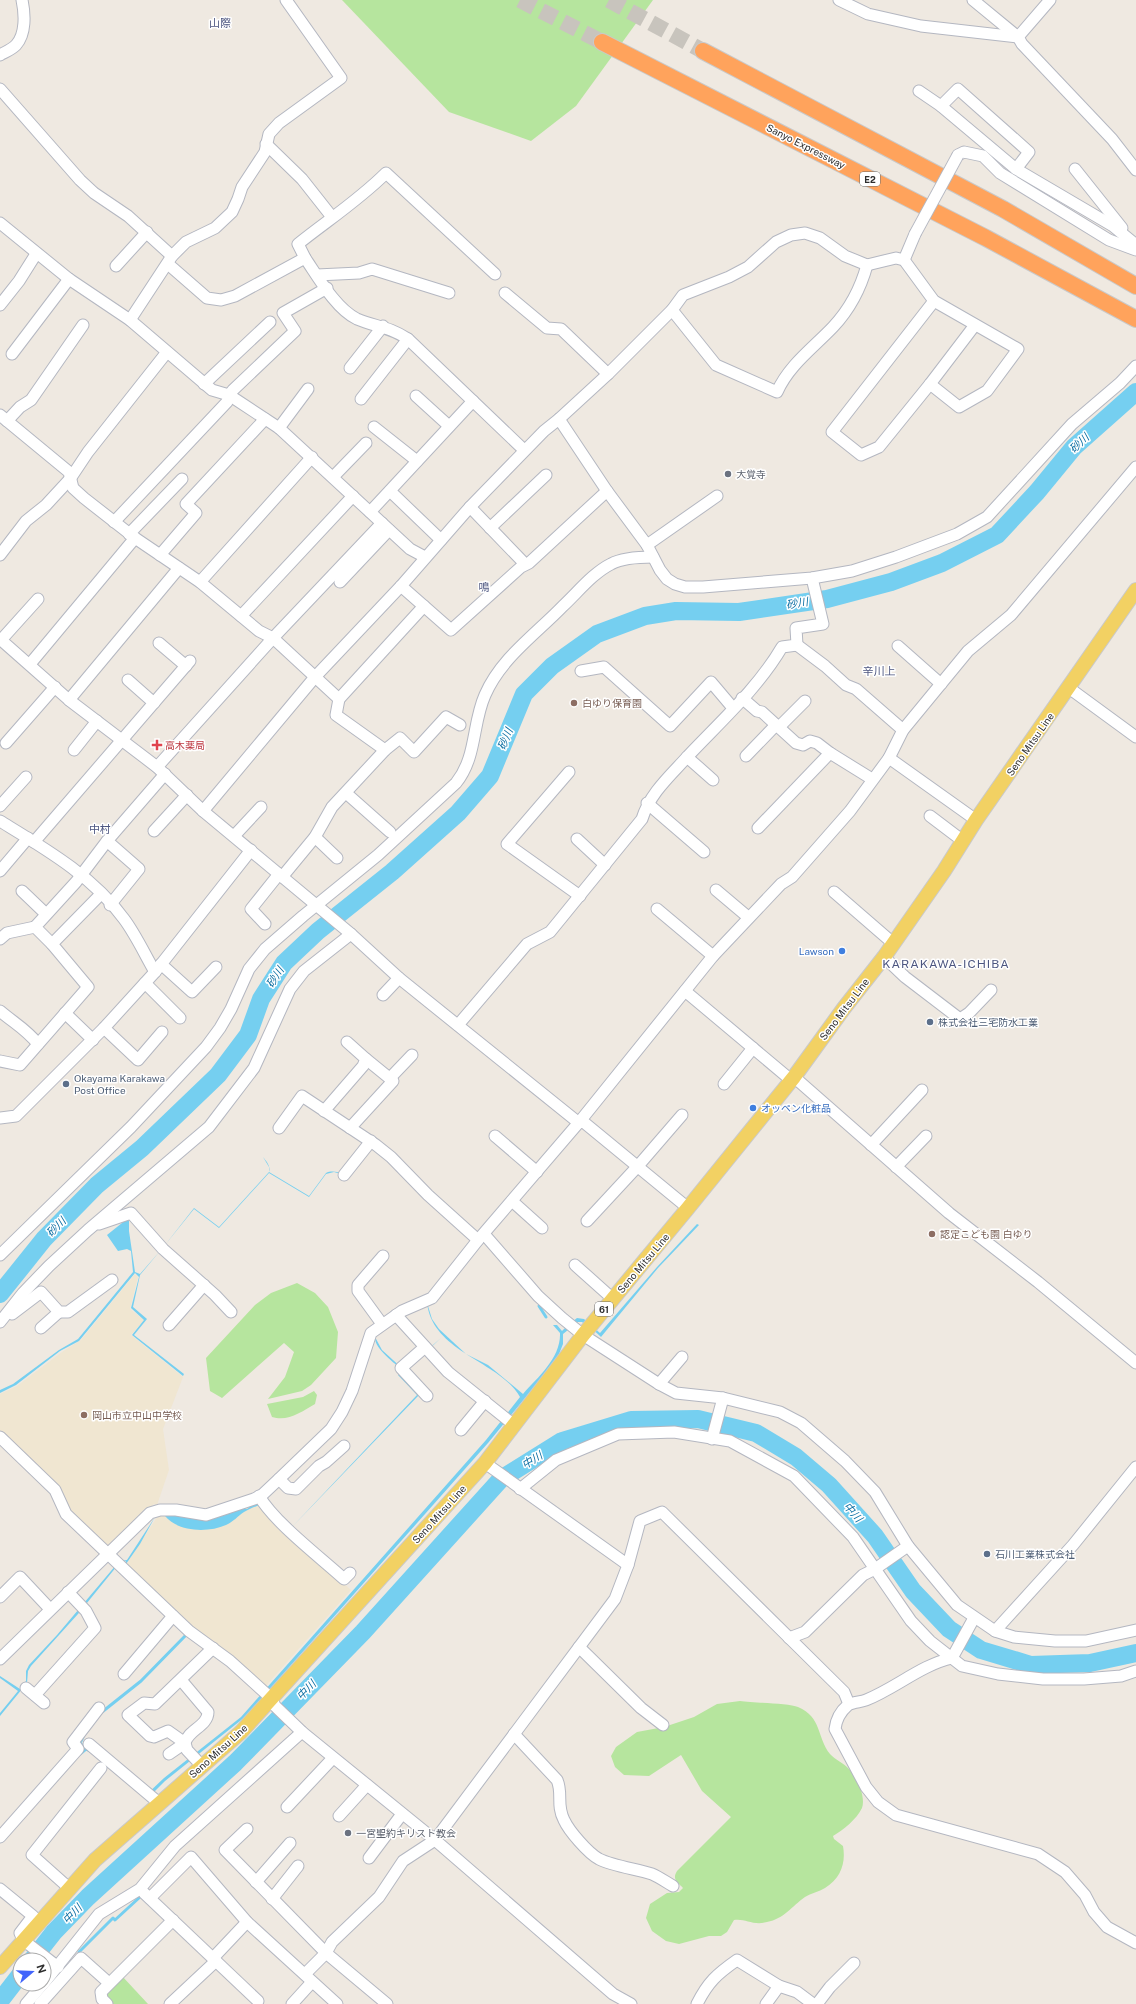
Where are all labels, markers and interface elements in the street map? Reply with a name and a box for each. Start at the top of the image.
district label: 山際 [209,17,231,29]
street label: Sanyo Expressway [765,121,848,171]
road number: E2 [860,172,880,186]
water label: 砂川 [1067,430,1092,455]
place label: 大覚寺 [736,468,766,480]
marker: 大覚寺 [723,469,733,479]
district label: 鳴 [479,581,490,593]
water label: 砂川 [785,595,810,611]
district label: 辛川上 [863,665,896,677]
place label: 白ゆり保育園 [582,697,642,709]
marker: 白ゆり保育園 [569,698,579,708]
street label: Seno Mitsu Line [1004,710,1056,778]
water label: 砂川 [495,726,515,751]
place label: 高木薬局 [165,739,205,751]
marker: 高木薬局 [152,740,162,750]
district label: 中村 [89,823,111,835]
place label: Lawson [799,945,834,957]
marker: Lawson [837,946,847,956]
district label: KARAKAWA-ICHIBA [882,957,1010,971]
water label: 砂川 [264,964,287,989]
street label: Seno Mitsu Line [817,975,871,1042]
place label: 株式会社三宅防水工業 [938,1016,1038,1028]
marker: 株式会社三宅防水工業 [925,1017,935,1027]
place label: Okayama Karakawa Post Office [74,1072,165,1096]
marker: Okayama Karakawa Post Office [61,1079,71,1089]
place label: オッペン化粧品 [761,1102,831,1114]
marker: オッペン化粧品 [748,1103,758,1113]
water label: 砂川 [44,1214,69,1239]
place label: 認定こども園 白ゆり [940,1228,1032,1240]
marker: 認定こども園 白ゆり [927,1229,937,1239]
street label: Seno Mitsu Line [614,1230,672,1295]
road number: 61 [595,1302,613,1316]
place label: 岡山市立中山中学校 [92,1409,182,1421]
marker: 岡山市立中山中学校 [79,1410,89,1420]
water label: 中川 [519,1449,545,1471]
street label: Seno Mitsu Line [410,1482,469,1546]
water label: 中川 [841,1500,865,1525]
place label: 石川工業株式会社 [995,1548,1075,1560]
marker: 石川工業株式会社 [982,1549,992,1559]
water label: 中川 [294,1677,319,1702]
street label: Seno Mitsu Line [186,1721,250,1780]
place label: 一宮聖約キリスト教会 [356,1827,456,1839]
marker: 一宮聖約キリスト教会 [343,1828,353,1838]
water label: 中川 [60,1901,85,1926]
north arrow [12,1952,52,1992]
text: N [34,1963,49,1975]

